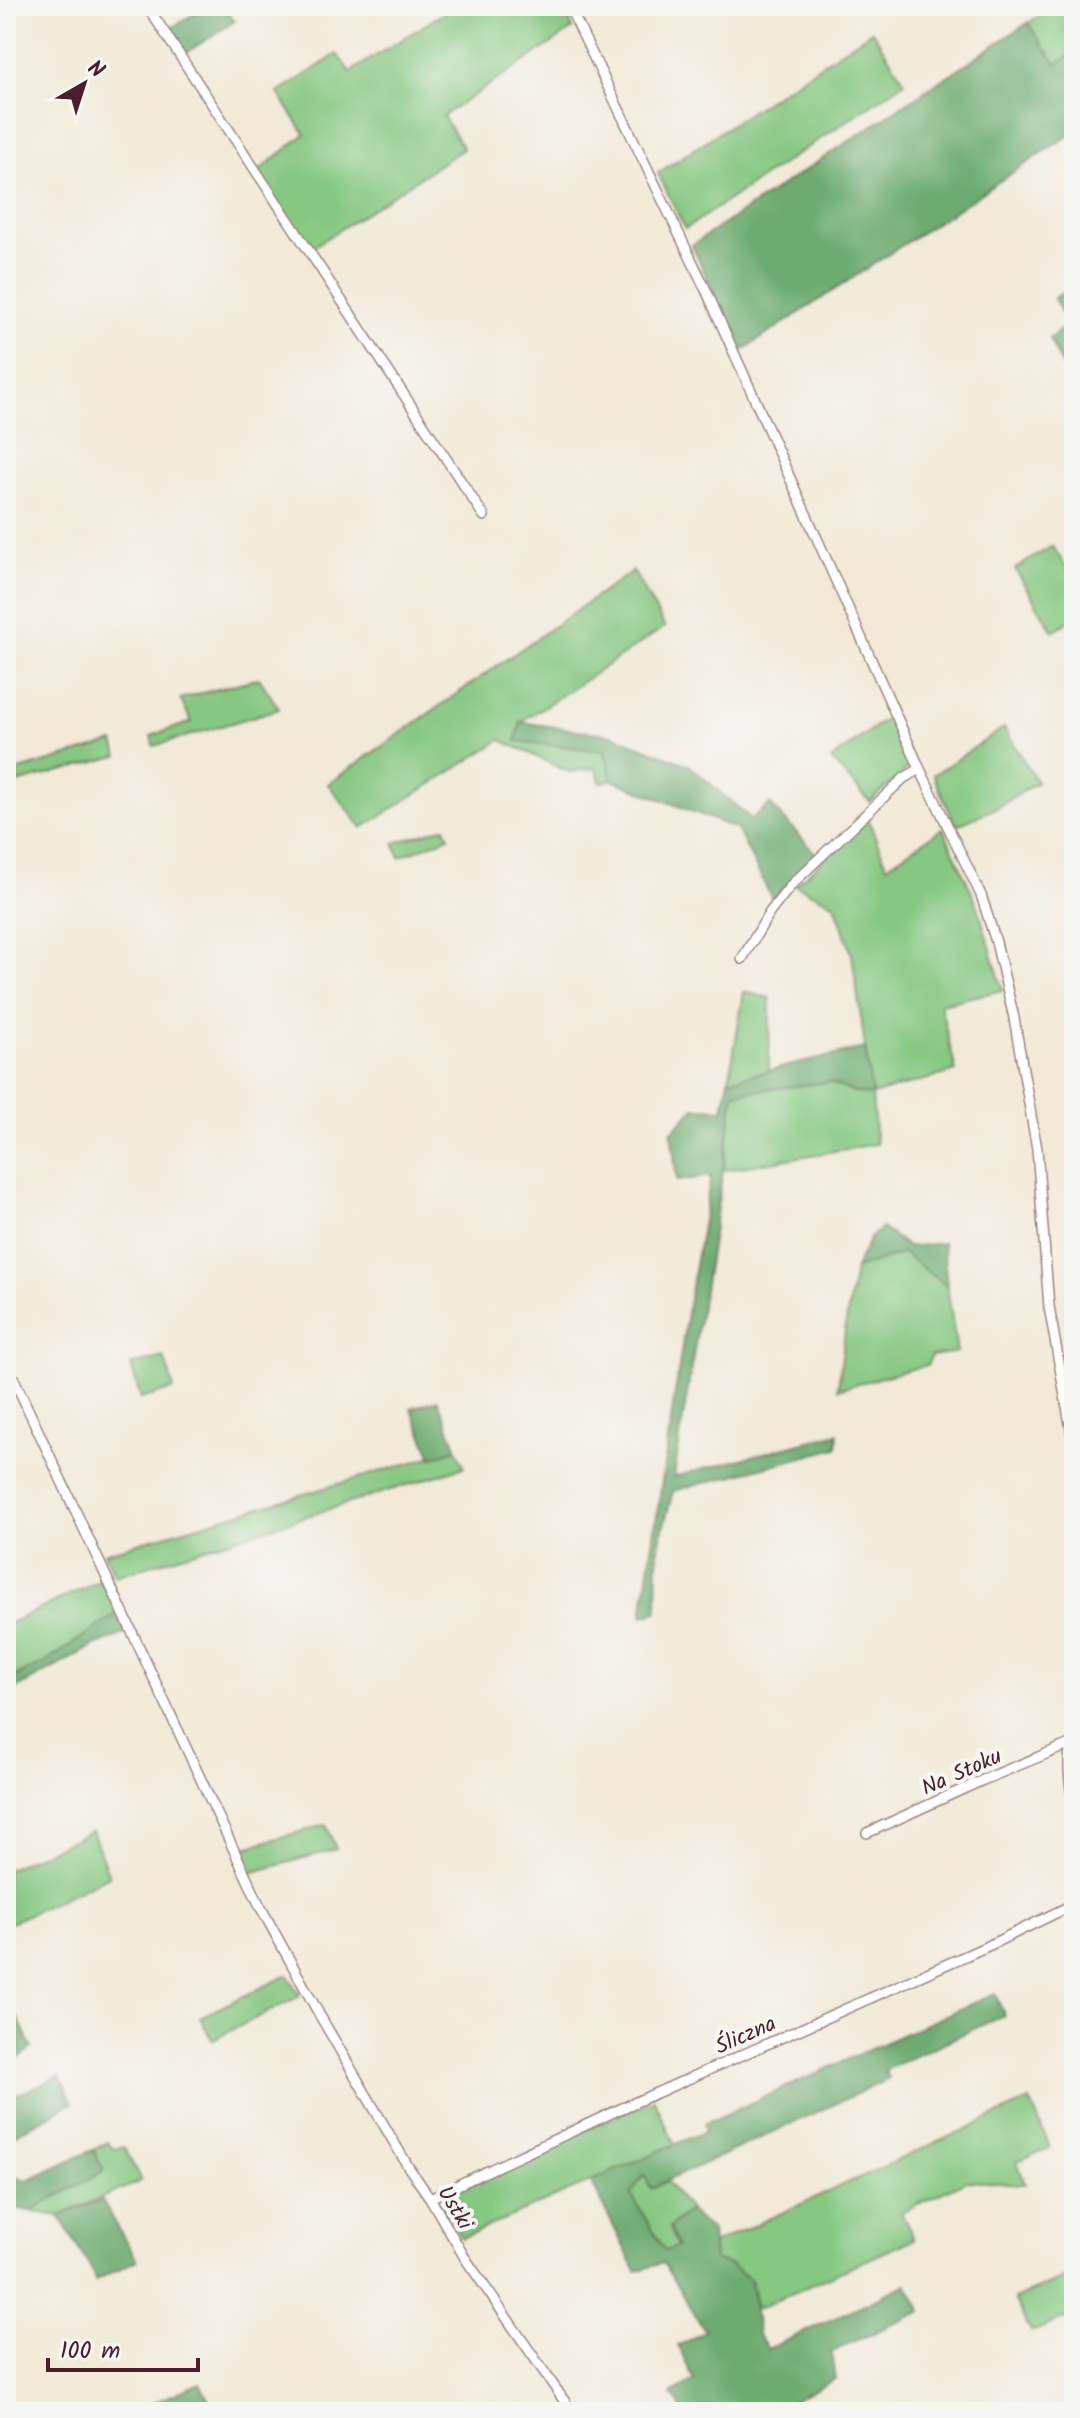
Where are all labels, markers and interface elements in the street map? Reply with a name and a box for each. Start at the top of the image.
north arrow [44,44,124,124]
text: N [79,52,112,88]
street label: Na Stoku [916,1740,1008,1807]
street label: Śliczna [710,2007,782,2065]
street label: Ustki [427,2179,481,2238]
scale bar [48,2322,198,2372]
text: 100 m [60,2332,120,2371]

